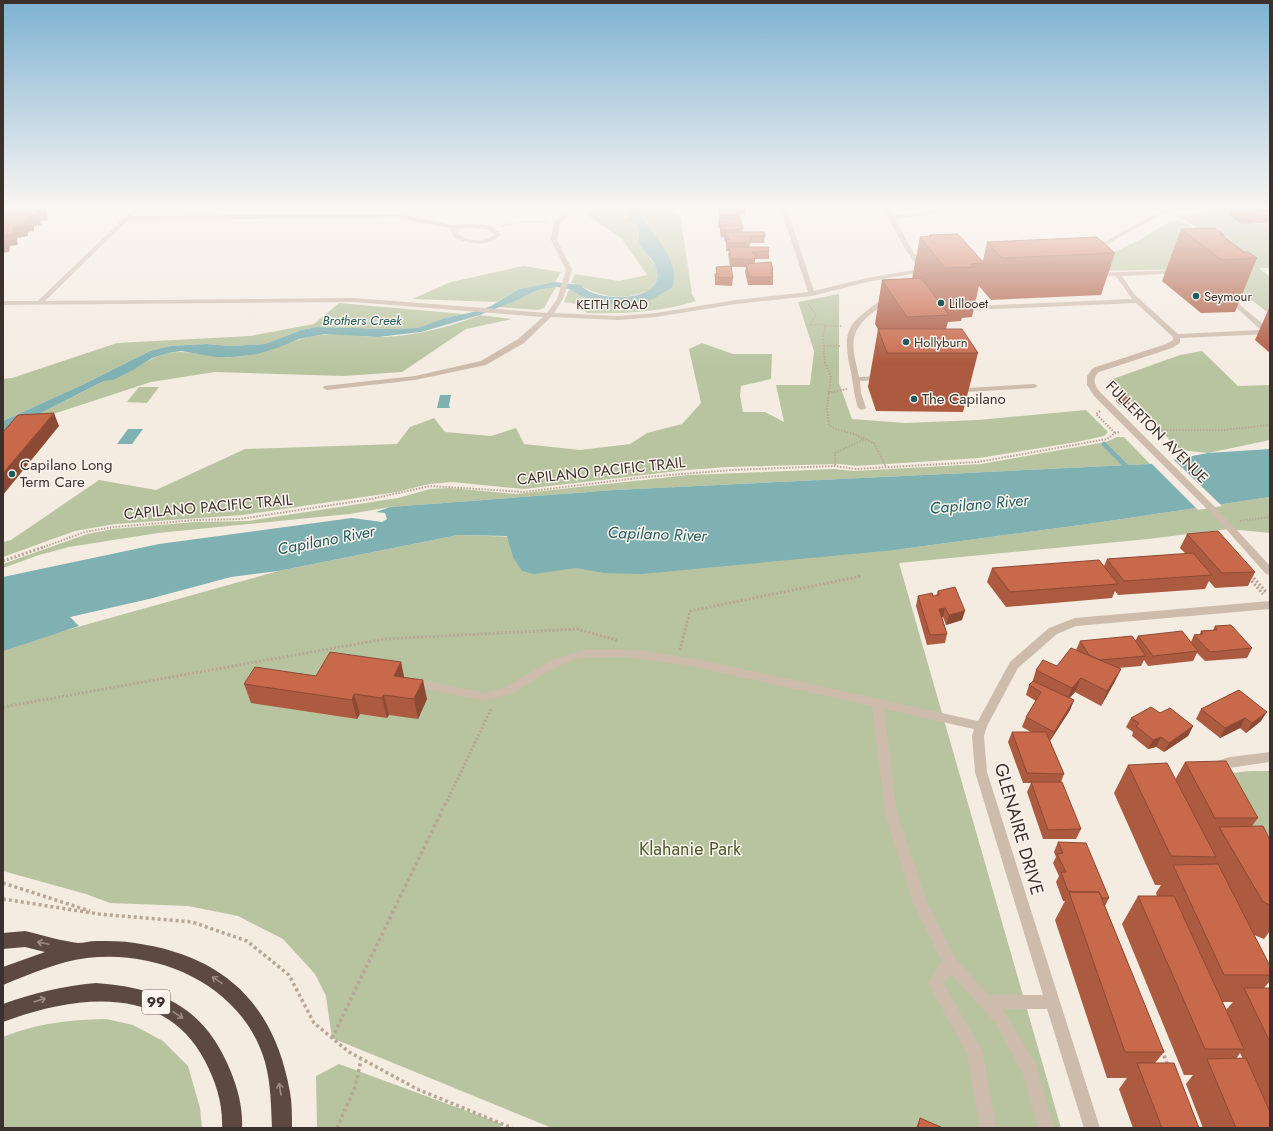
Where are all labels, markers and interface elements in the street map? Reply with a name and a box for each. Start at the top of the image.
place label: Seymour [1204,287,1252,306]
marker: Seymour [1191,291,1201,301]
place label: Lillooet [949,294,989,313]
street label: KEITH ROAD [576,295,648,314]
marker: Lillooet [936,298,946,308]
water label: Brothers Creek [323,311,402,330]
place label: Hollyburn [914,333,968,352]
marker: Hollyburn [901,337,911,347]
street label: FULLERTON AVENUE [1101,376,1213,488]
place label: The Capilano [922,388,1006,410]
marker: The Capilano [909,394,919,404]
street label: CAPILANO PACIFIC TRAIL [516,451,686,491]
place label: Capilano Long Term Care [20,454,113,493]
marker: Capilano Long Term Care [7,469,17,479]
water label: Capilano River [929,488,1031,520]
street label: CAPILANO PACIFIC TRAIL [123,489,293,525]
water label: Capilano River [275,519,378,561]
water label: Capilano River [607,521,708,547]
street label: GLENAIRE DRIVE [988,760,1050,898]
park label: Klahanie Park [639,836,741,862]
one-way arrow [37,939,50,947]
one-way arrow [212,976,223,984]
road number: 99 [142,990,170,1014]
one-way arrow [33,996,46,1003]
one-way arrow [172,1011,184,1019]
one-way arrow [276,1083,284,1096]

